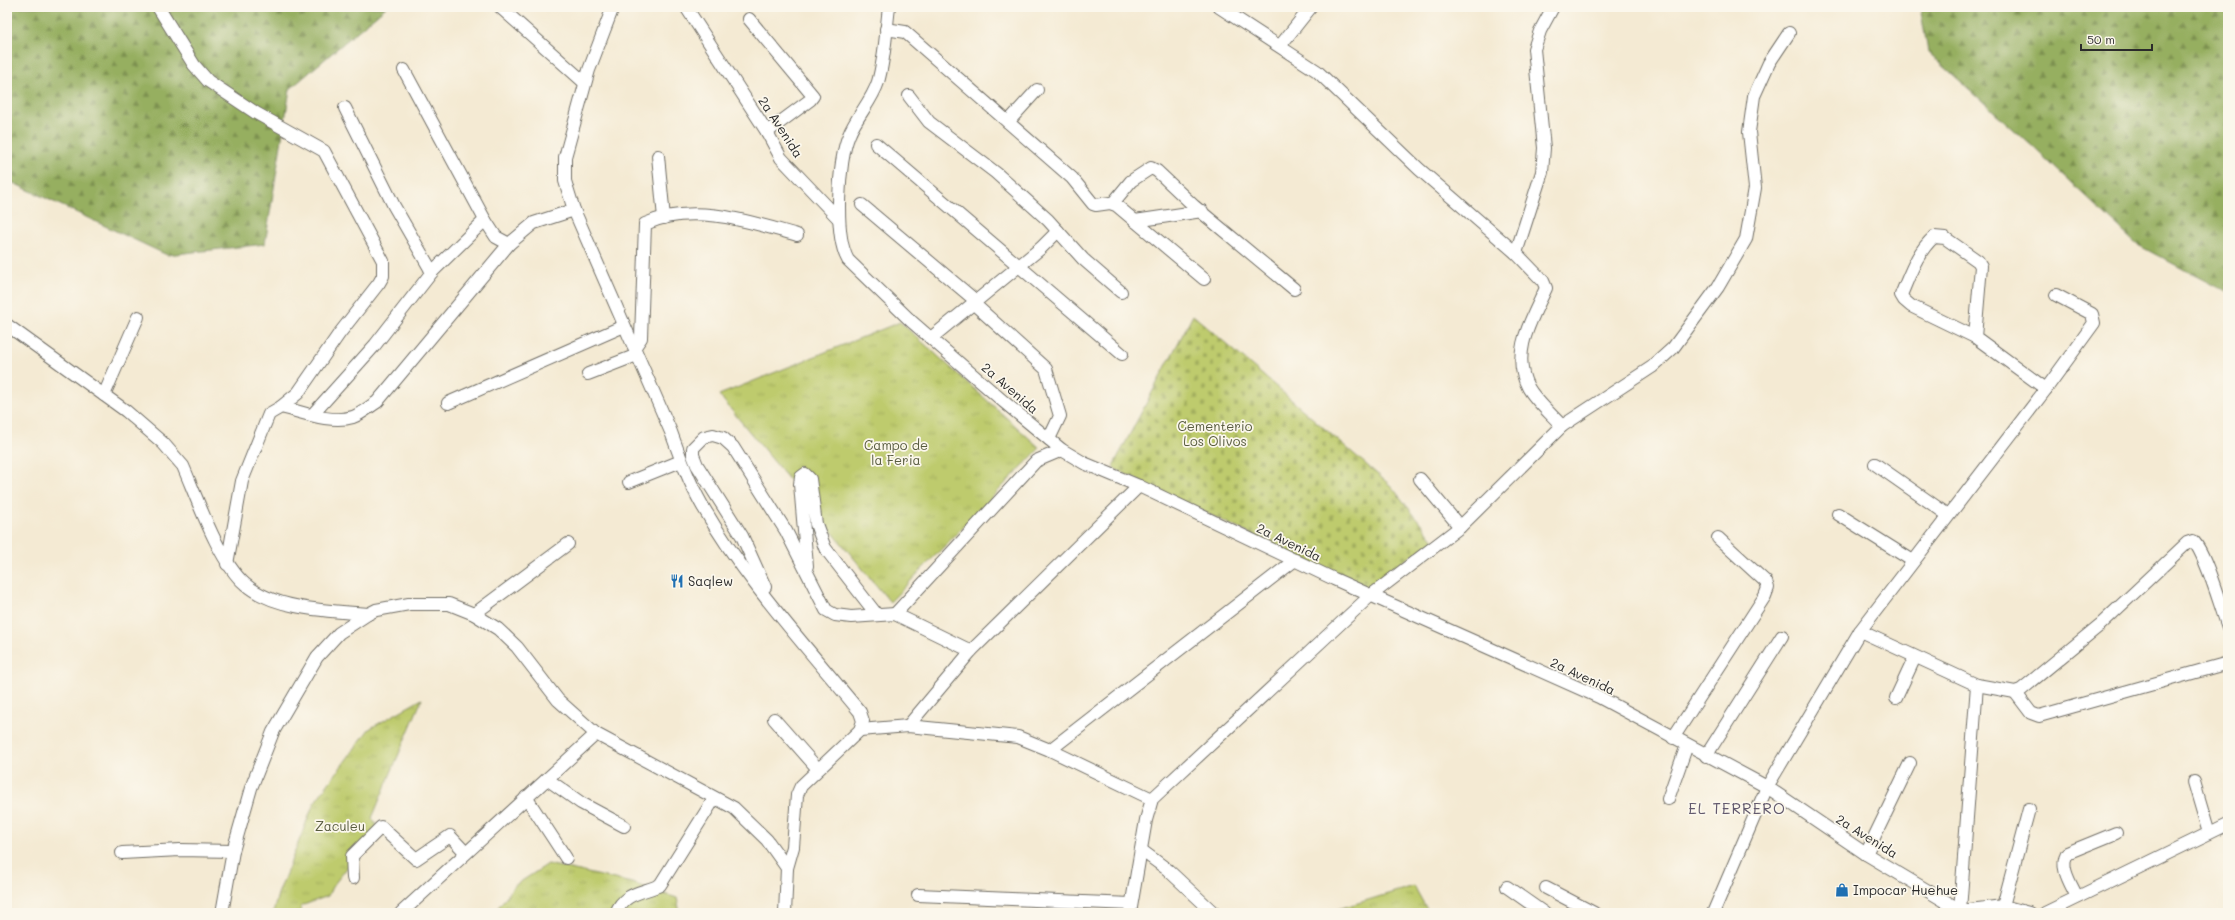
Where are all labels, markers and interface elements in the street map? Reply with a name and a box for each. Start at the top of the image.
scale bar [2081,26,2152,52]
text: 50 m [2087,31,2115,47]
street label: 2a Avenida [755,93,808,161]
street label: 2a Avenida [978,358,1042,417]
park label: Cementerio Los Olivos [1178,417,1253,449]
park label: Campo de la Feria [864,436,928,468]
street label: 2a Avenida [1254,519,1324,564]
place label: Saqlew [688,572,733,589]
restaurant icon: Saqlew [669,573,685,589]
street label: 2a Avenida [1548,653,1618,698]
district label: EL TERRERO [1688,798,1786,818]
street label: 2a Avenida [1833,810,1901,861]
park label: Zaculeu [315,817,365,834]
place label: Impocar Huehue [1853,881,1958,898]
shop icon: Impocar Huehue [1834,882,1850,898]

